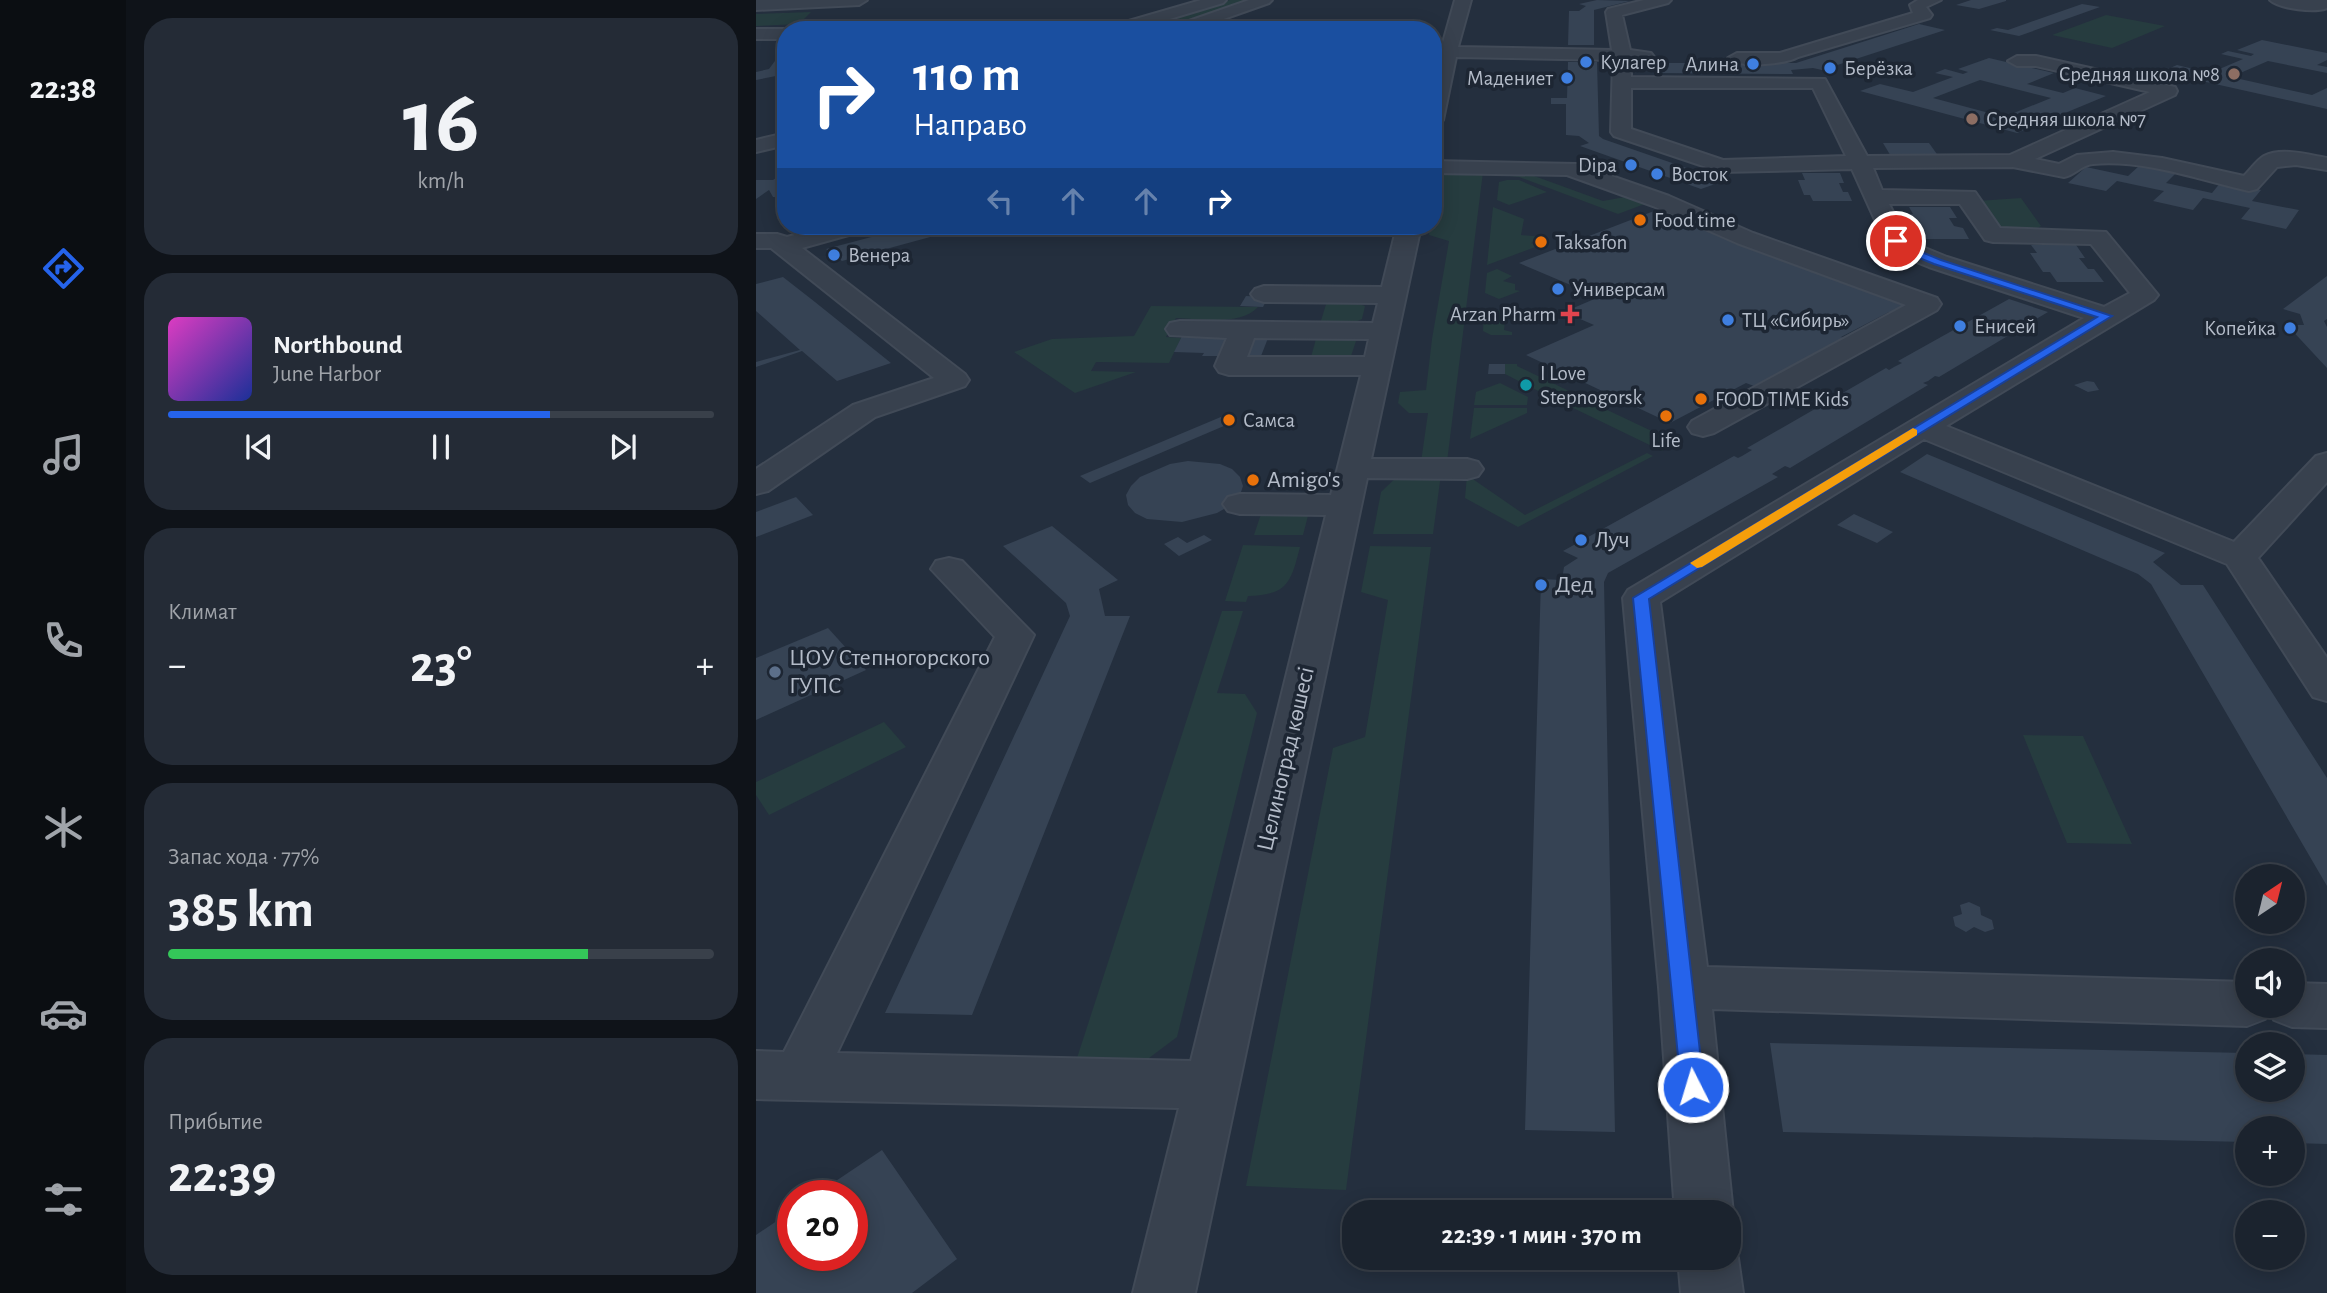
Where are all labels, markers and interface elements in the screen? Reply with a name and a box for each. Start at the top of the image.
icon: right [798,49,889,140]
text: 110 m [913,51,1021,100]
place label: Кулагер [1600,52,1667,73]
marker: Кулагер [1578,54,1594,70]
place label: Алина [1685,54,1739,75]
marker: Алина [1745,56,1761,72]
place label: Берёзка [1844,58,1913,79]
marker: Берёзка [1822,60,1838,76]
place label: Средняя школа №8 [2059,64,2220,85]
marker: Средняя школа №8 [2226,66,2242,82]
place label: Мадениет [1467,68,1553,89]
marker: Мадениет [1559,70,1575,86]
text: 22:38 [29,72,97,104]
text: 16 [403,77,479,168]
text: Направо [913,109,1027,141]
place label: Средняя школа №7 [1986,109,2146,130]
marker: Средняя школа №7 [1964,111,1980,127]
place label: Dipa [1578,155,1617,176]
marker: Dipa [1623,157,1639,173]
place label: Восток [1671,164,1729,185]
marker: Восток [1649,166,1665,182]
text: km/h [417,170,465,193]
icon: left [981,182,1019,220]
icon: ahead [1054,182,1092,220]
icon: ahead [1127,182,1165,220]
icon: right [1200,182,1238,220]
place label: Food time [1654,210,1736,231]
pin [1866,211,1926,271]
marker: Food time [1632,212,1648,228]
icon: arrive [1877,222,1915,260]
place label: Taksafon [1555,232,1627,253]
marker: Taksafon [1533,234,1549,250]
icon: directions [39,244,88,293]
place label: Венера [848,245,911,266]
marker: Венера [826,247,842,263]
place label: Универсам [1572,279,1665,300]
marker: Универсам [1550,281,1566,297]
place label: Arzan Pharm [1450,304,1556,325]
marker: Arzan Pharm [1562,306,1578,322]
place label: ТЦ «Сибирь» [1742,310,1850,331]
marker: ТЦ «Сибирь» [1720,312,1736,328]
place label: Енисей [1974,316,2036,337]
marker: Енисей [1952,318,1968,334]
place label: Копейка [2204,318,2276,339]
marker: Копейка [2282,320,2298,336]
text: Northbound [273,332,402,358]
text: June Harbor [273,363,381,386]
place label: I Love Stepnogorsk [1540,363,1643,408]
marker: I Love Stepnogorsk [1518,377,1534,393]
place label: FOOD TIME Kids [1715,389,1849,410]
marker: FOOD TIME Kids [1693,391,1709,407]
marker: Life [1658,408,1674,424]
place label: Самса [1243,410,1295,431]
marker: Самса [1221,412,1237,428]
icon: previous [240,428,278,466]
icon: pause [422,428,460,466]
icon: next [604,428,642,466]
icon: music [39,430,88,479]
place label: Life [1651,430,1681,451]
place label: Amigo's [1267,468,1341,492]
marker: Amigo's [1245,472,1261,488]
place label: Луч [1595,528,1630,552]
marker: Луч [1573,532,1589,548]
place label: Дед [1555,573,1594,597]
marker: Дед [1533,577,1549,593]
text: Климат [168,601,237,624]
icon: phone [39,616,88,665]
text: 23° [410,639,472,691]
place label: ЦОУ Степногорского ГУПС [789,646,990,698]
text: − [168,647,186,685]
text: + [696,647,714,685]
marker: ЦОУ Степногорского ГУПС [767,664,783,680]
street label: Целиноград көшесі [1253,664,1319,854]
icon: climate [39,803,88,852]
text: Запас хода · 77% [168,846,319,869]
north arrow [2235,864,2305,934]
map controls [2235,864,2305,1270]
text: 385 km [168,884,314,936]
button: sound [2235,948,2305,1018]
icon: car [39,989,88,1038]
button: layers [2235,1032,2305,1102]
position arrow [1656,1050,1730,1124]
text: Прибытие [168,1111,263,1134]
button: + [2235,1116,2305,1186]
text: 22:39 [168,1149,276,1201]
icon: filters [39,1175,88,1224]
speed limit sign: 20 [777,1180,868,1271]
button: − [2235,1200,2305,1270]
text: 22:39 · 1 мин · 370 m [1441,1222,1642,1248]

